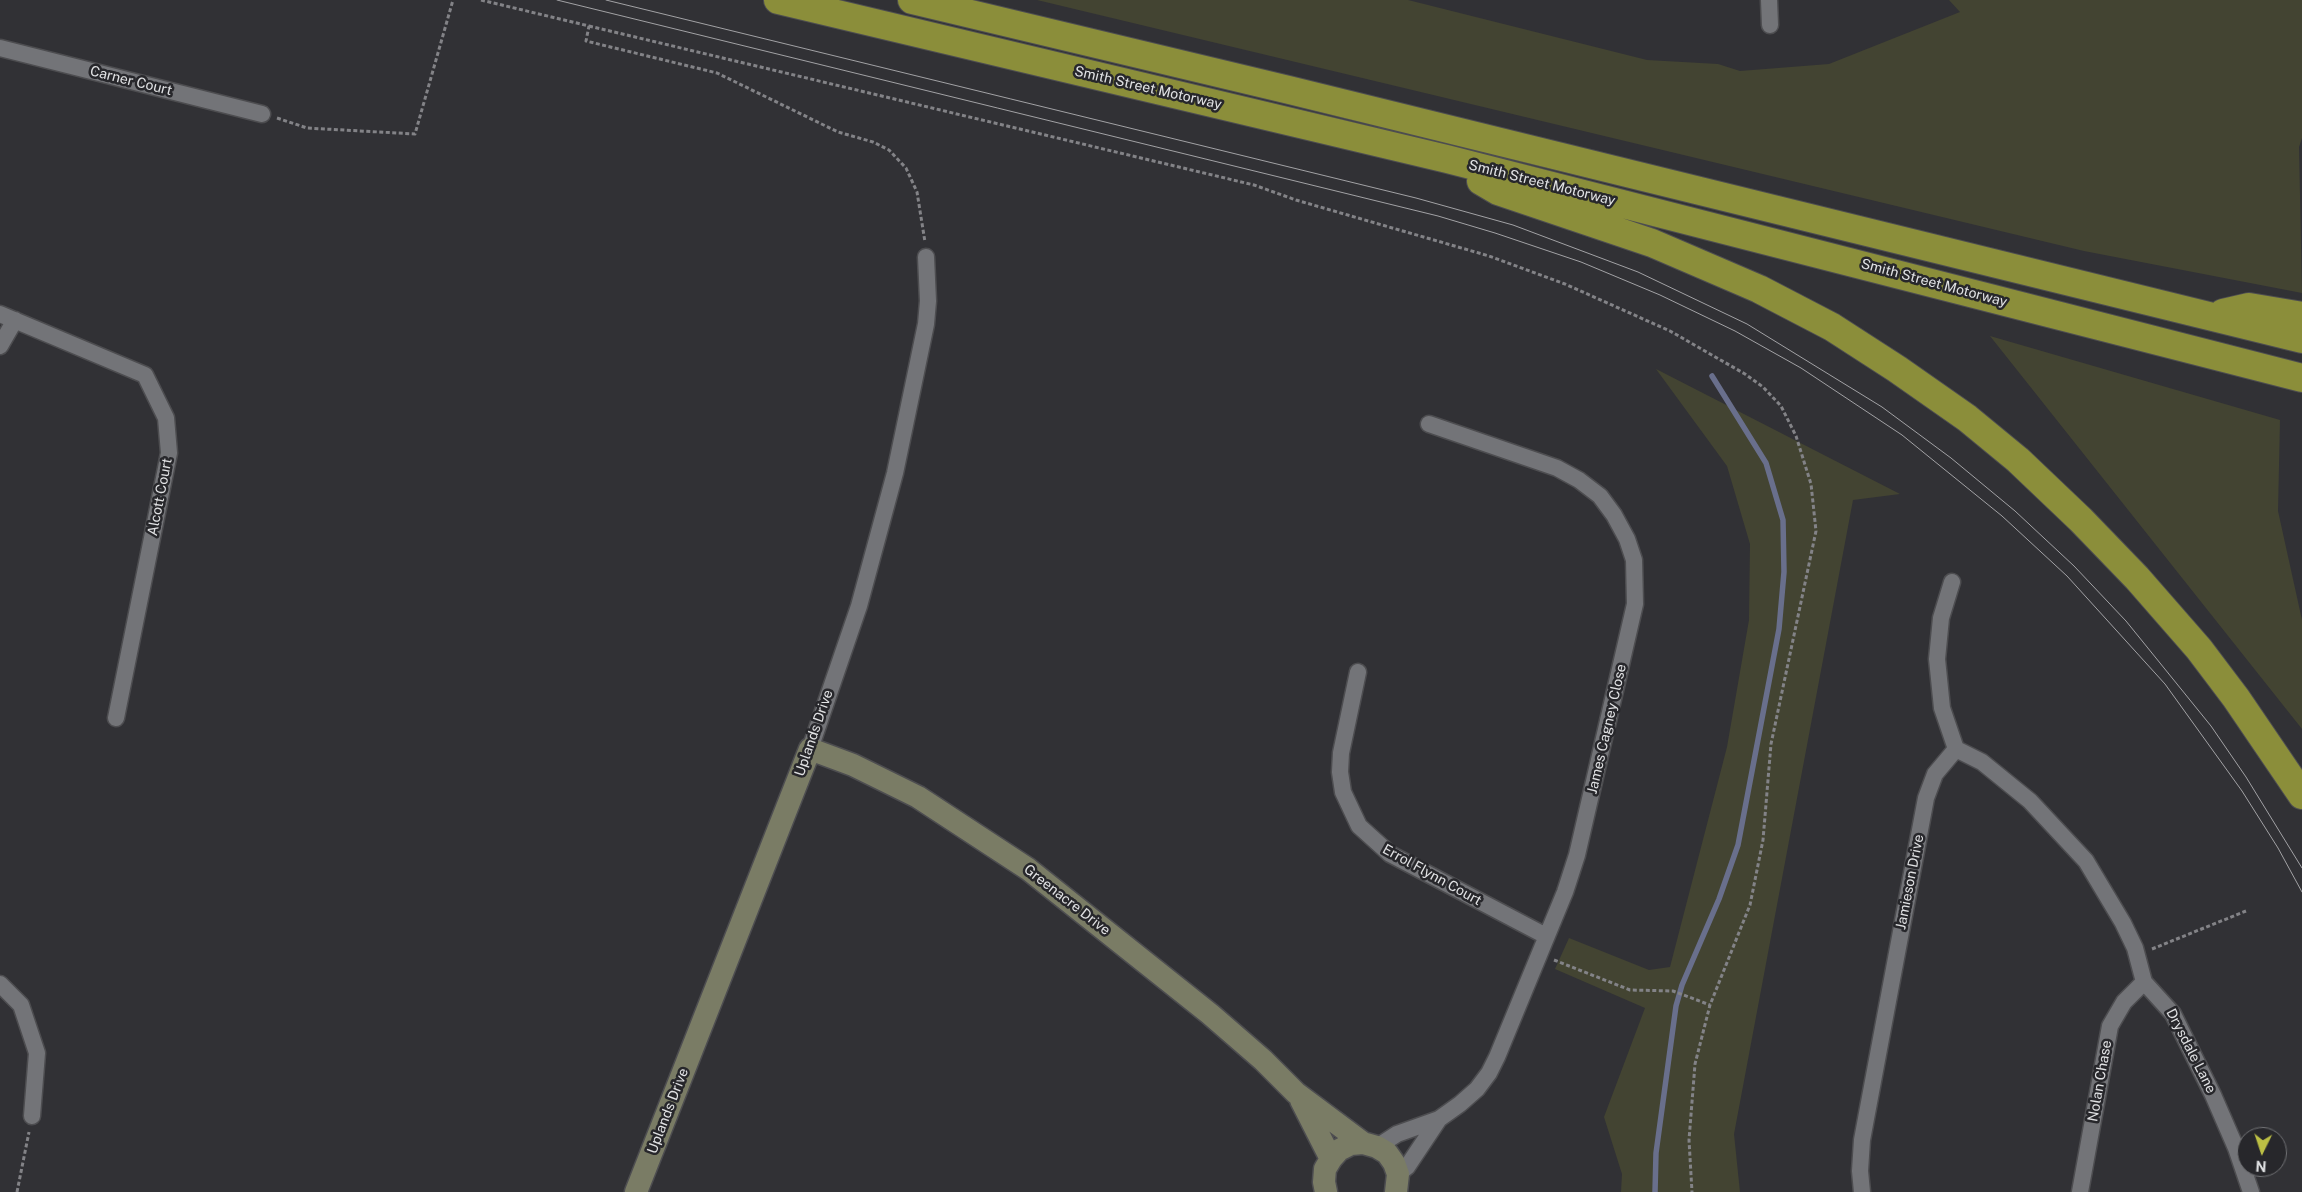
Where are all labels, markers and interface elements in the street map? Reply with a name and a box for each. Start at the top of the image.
street label: Carner Court [88,63,174,99]
street label: Smith Street Motorway [1073,63,1223,113]
street label: Smith Street Motorway [1467,157,1617,209]
street label: Smith Street Motorway [1859,255,2009,311]
street label: Alcott Court [144,457,176,537]
street label: James Cagney Close [1584,662,1630,796]
street label: Uplands Drive [791,687,837,779]
street label: Jamieson Drive [1893,833,1927,931]
street label: Errol Flynn Court [1380,841,1484,909]
street label: Greenacre Drive [1020,861,1114,939]
street label: Drysdale Lane [2162,1006,2220,1096]
street label: Nolan Chase [2085,1039,2115,1123]
street label: Uplands Drive [644,1066,692,1156]
north arrow [2237,1127,2287,1177]
text: N [2255,1158,2267,1174]

